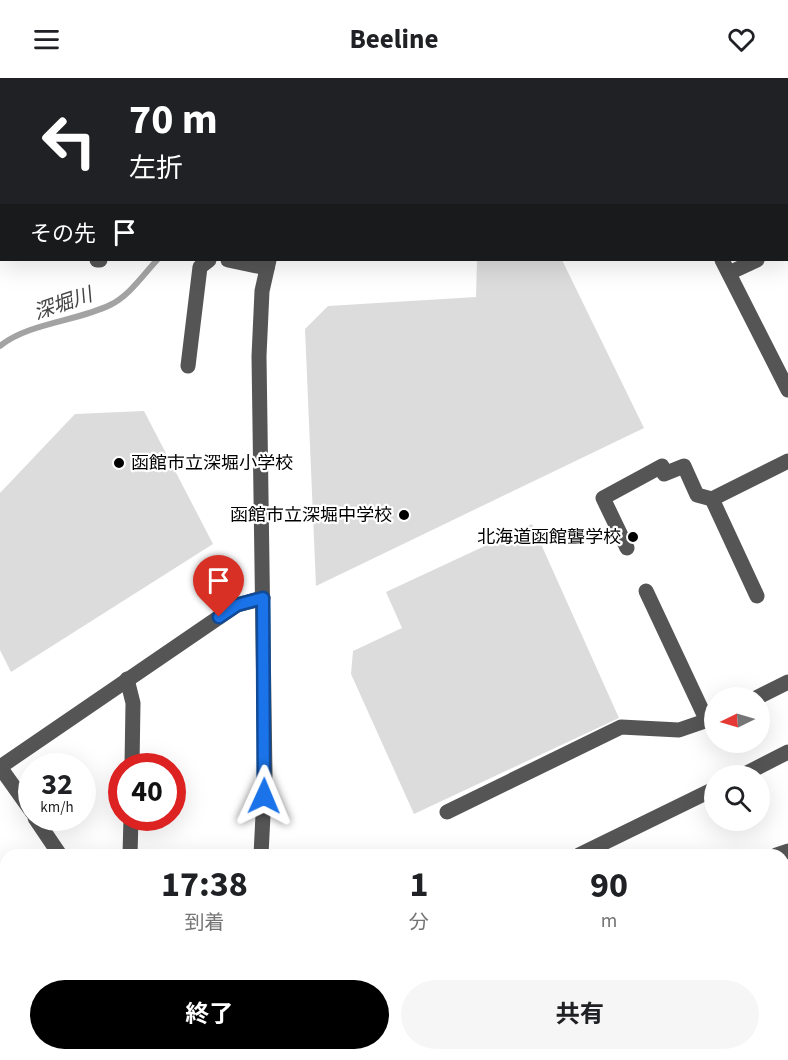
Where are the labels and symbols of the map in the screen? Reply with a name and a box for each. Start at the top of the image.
water label: 深堀川 [30,280,98,327]
place label: 函館市立深堀小学校 [131,451,293,476]
marker: 函館市立深堀小学校 [112,456,126,470]
place label: 函館市立深堀中学校 [230,503,392,528]
marker: 函館市立深堀中学校 [397,508,411,522]
place label: 北海道函館聾学校 [477,525,621,550]
marker: 北海道函館聾学校 [626,530,640,544]
pin [193,555,244,617]
north arrow [704,687,770,753]
speed limit sign: 40 [108,753,186,831]
position arrow [232,764,296,828]

